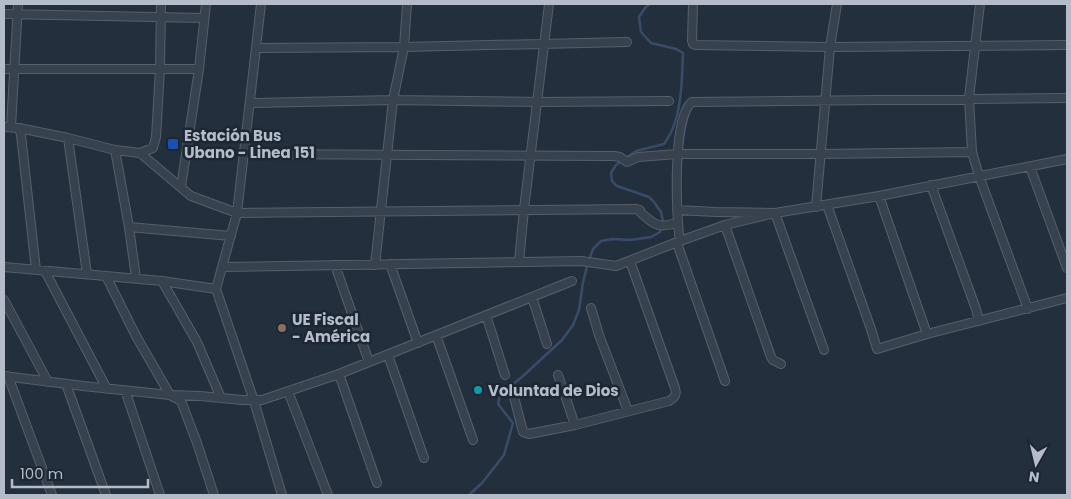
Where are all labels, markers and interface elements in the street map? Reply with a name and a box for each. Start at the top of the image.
place label: Estación Bus Ubano - Linea 151 [184,125,315,163]
marker: Estación Bus Ubano - Linea 151 [166,137,180,151]
place label: UE Fiscal - América [292,309,370,347]
marker: UE Fiscal - América [276,322,288,334]
place label: Voluntad de Dios [488,380,619,401]
marker: Voluntad de Dios [472,384,484,396]
north arrow [1011,439,1061,489]
scale bar [12,456,149,488]
text: 100 m [20,463,63,484]
text: N [1028,466,1041,488]

